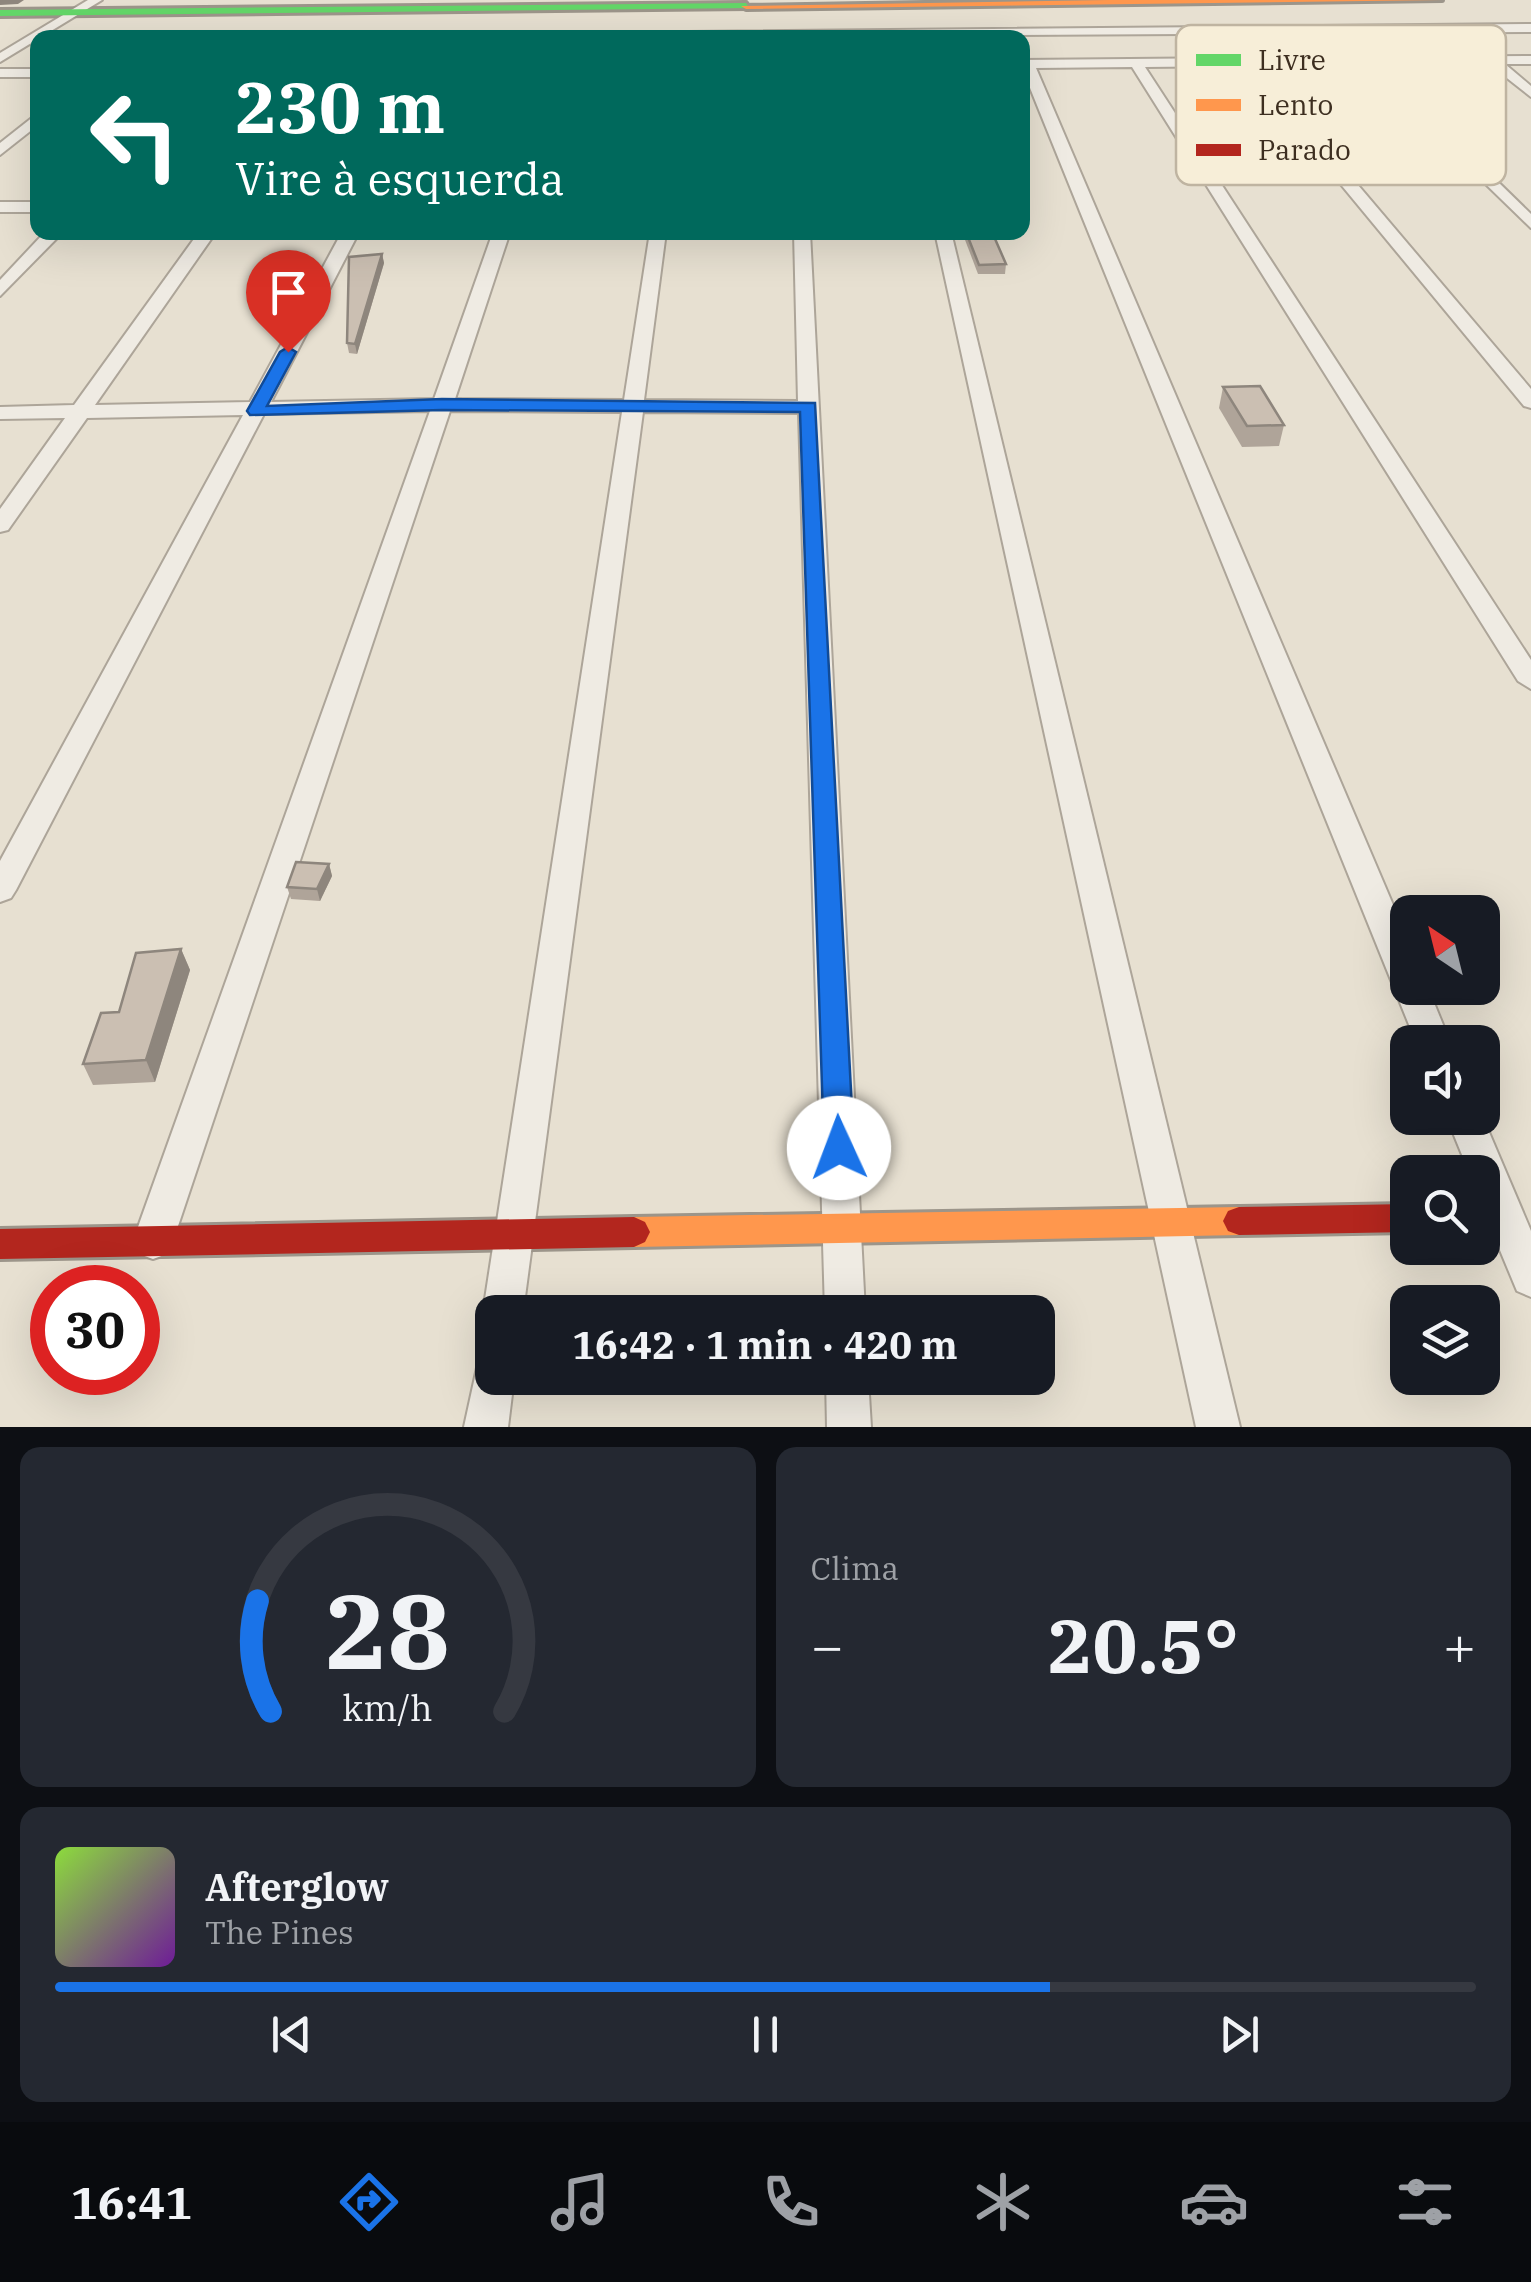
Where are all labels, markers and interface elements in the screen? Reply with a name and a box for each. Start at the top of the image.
legend [1176,25,1506,185]
text: Livre [1258,41,1326,78]
text: 230 m [235,61,445,152]
icon: left [70,70,200,200]
text: Lento [1258,86,1333,123]
text: Parado [1258,131,1351,168]
text: Vire à esquerda [235,149,565,207]
pin [246,250,331,353]
icon: arrive [261,265,316,320]
north arrow [1390,895,1500,1005]
map controls [1390,895,1500,1395]
button: sound [1390,1025,1500,1135]
position arrow [787,1096,891,1200]
button: search [1390,1155,1500,1265]
speed limit sign: 30 [30,1265,160,1395]
button: layers [1390,1285,1500,1395]
text: 16:42 · 1 min · 420 m [572,1320,958,1369]
text: Clima [811,1547,899,1589]
text: 28 [325,1562,450,1698]
text: 20.5° [1048,1596,1239,1694]
text: − [811,1610,844,1681]
text: + [1443,1610,1476,1681]
text: km/h [343,1684,433,1731]
text: Afterglow [205,1862,389,1911]
text: The Pines [205,1911,354,1953]
icon: previous [264,2007,319,2062]
icon: pause [738,2007,793,2062]
icon: next [1212,2007,1267,2062]
icon: directions [334,2167,404,2237]
icon: music [545,2167,615,2237]
icon: phone [756,2167,826,2237]
icon: climate [968,2167,1038,2237]
icon: car [1179,2167,1249,2237]
icon: filters [1390,2167,1460,2237]
text: 16:41 [71,2173,192,2231]

